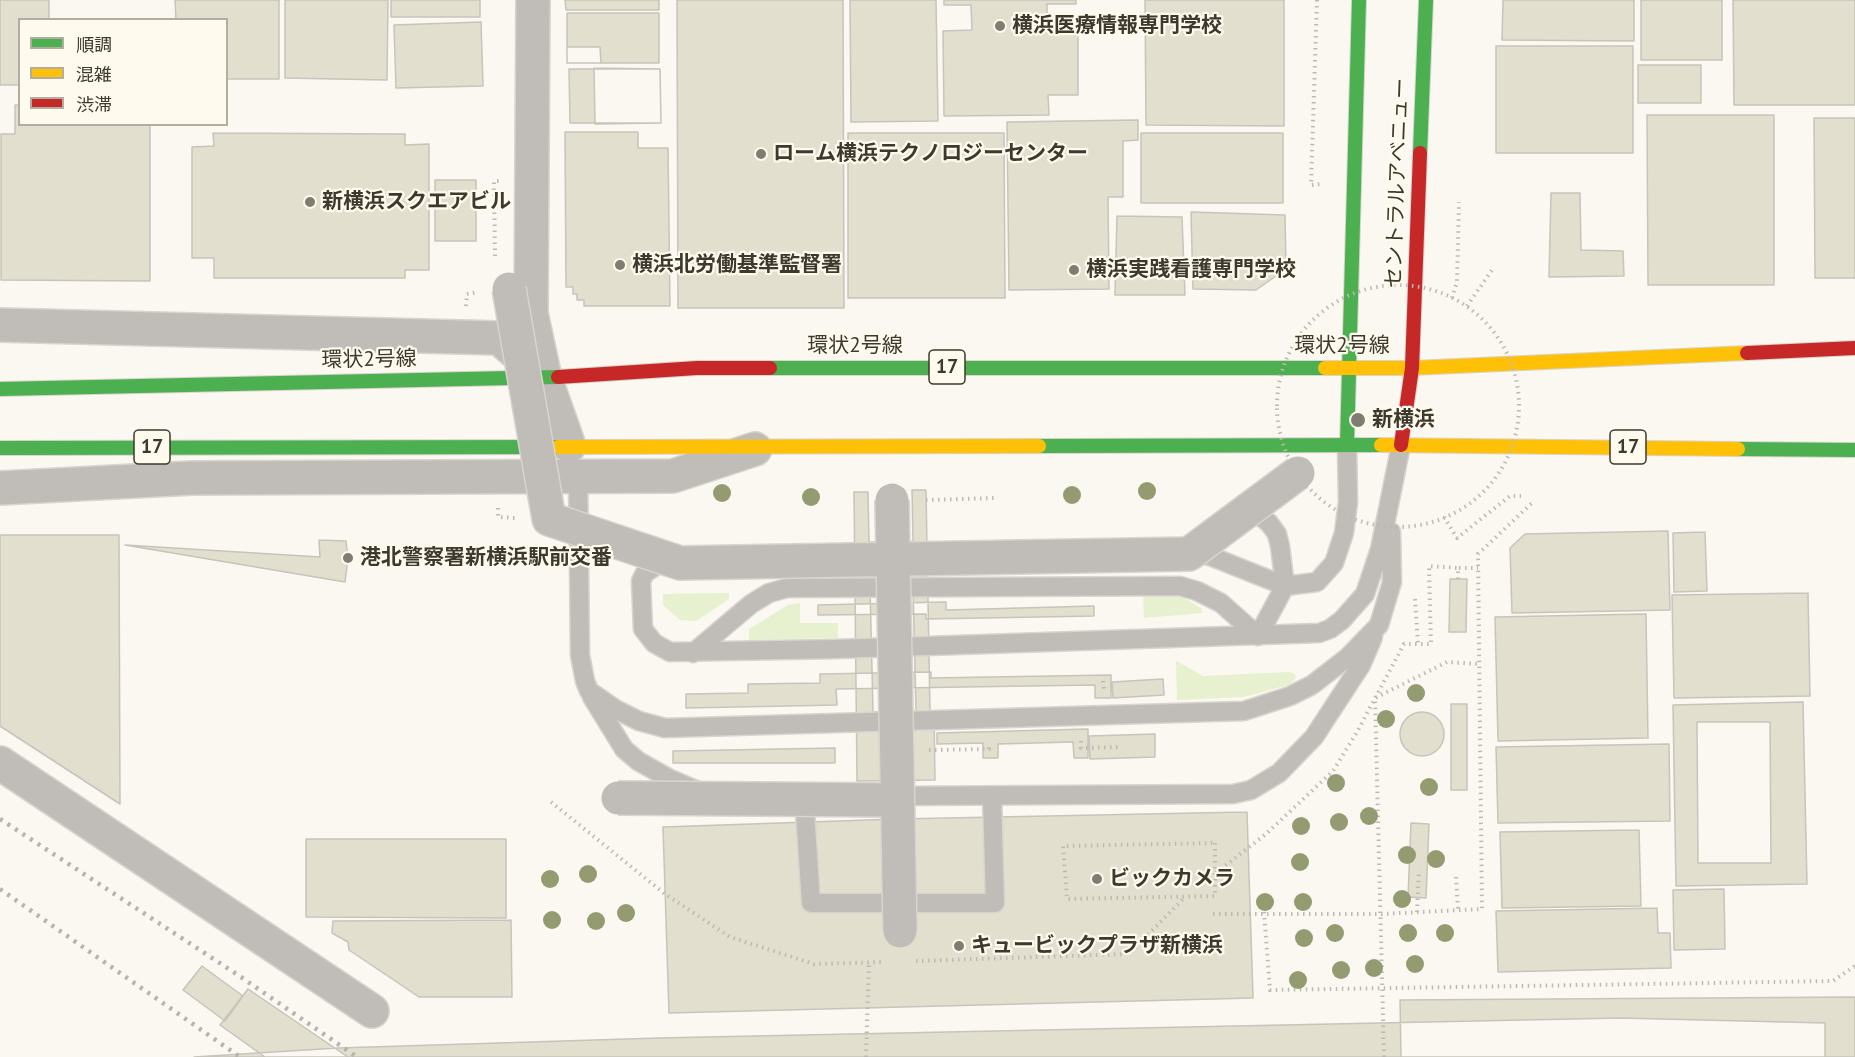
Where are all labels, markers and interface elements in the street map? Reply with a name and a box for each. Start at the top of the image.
place label: 横浜医療情報専門学校 [1012,13,1222,39]
legend [18,18,228,126]
marker: 横浜医療情報専門学校 [993,19,1007,33]
text: 順調 [76,33,112,56]
text: 混雑 [76,63,112,86]
street label: セントラルアベニュー [1382,78,1414,288]
text: 渋滞 [76,93,112,116]
place label: ローム横浜テクノロジーセンター [773,141,1088,167]
marker: ローム横浜テクノロジーセンター [754,147,768,161]
place label: 新横浜スクエアビル [322,189,511,215]
marker: 新横浜スクエアビル [303,195,317,209]
place label: 横浜北労働基準監督署 [632,252,842,278]
place label: 横浜実践看護専門学校 [1086,257,1296,283]
marker: 横浜北労働基準監督署 [613,258,627,272]
marker: 横浜実践看護専門学校 [1067,263,1081,277]
street label: 環状2号線 [807,333,903,359]
street label: 環状2号線 [1294,333,1390,359]
street label: 環状2号線 [321,347,417,373]
road number: 17 [929,350,965,384]
place label: 新横浜 [1372,407,1435,433]
marker: 新横浜 [1349,411,1367,429]
road number: 17 [134,430,170,464]
road number: 17 [1610,430,1646,464]
place label: 港北警察署新横浜駅前交番 [360,545,612,571]
marker: 港北警察署新横浜駅前交番 [341,551,355,565]
place label: ビックカメラ [1109,866,1235,892]
marker: ビックカメラ [1090,872,1104,886]
place label: キュービックプラザ新横浜 [971,933,1223,959]
marker: キュービックプラザ新横浜 [952,939,966,953]

